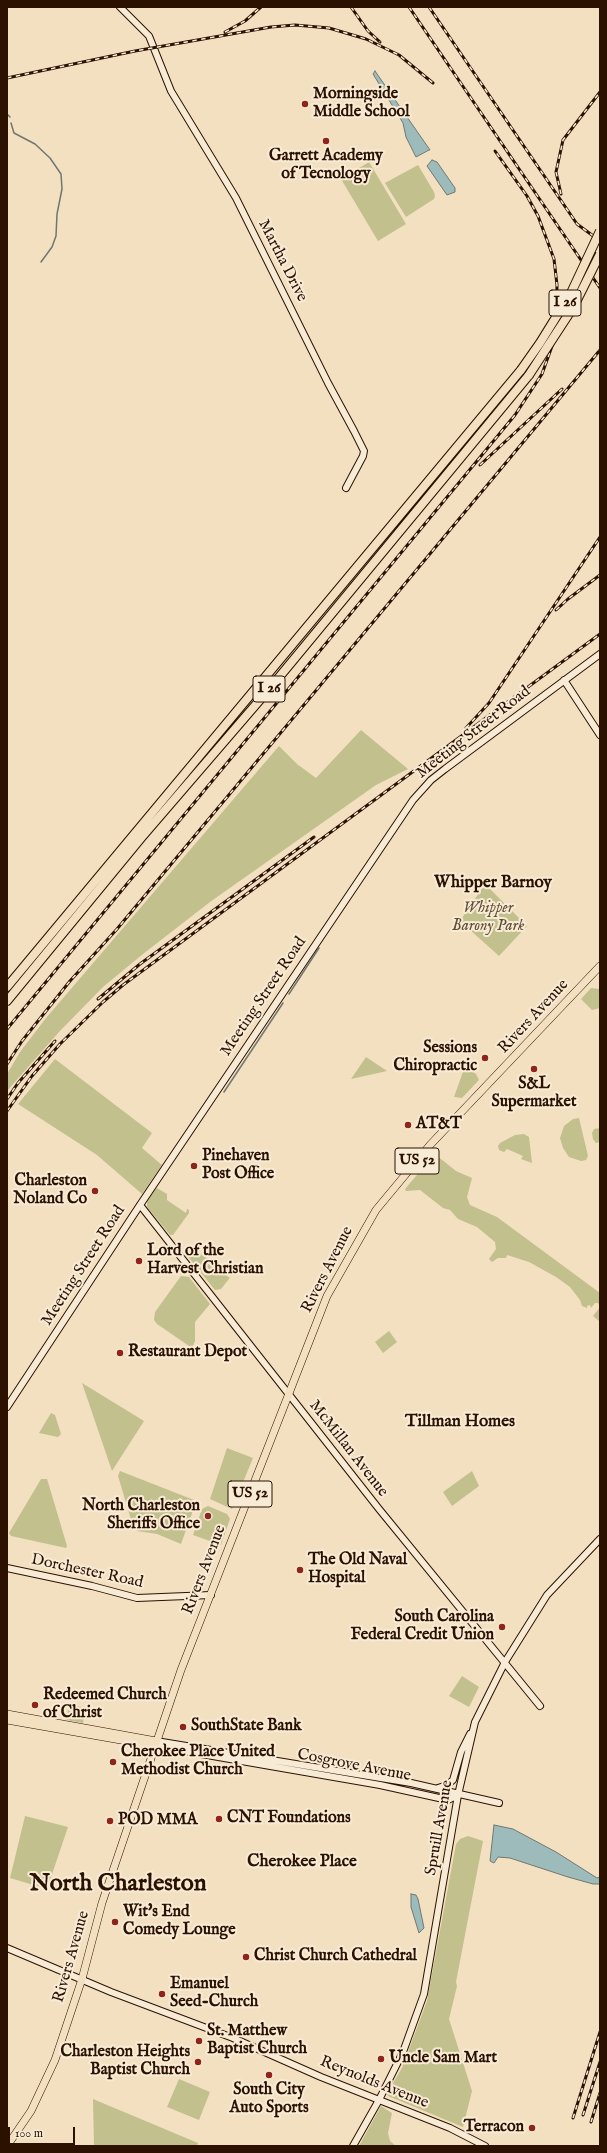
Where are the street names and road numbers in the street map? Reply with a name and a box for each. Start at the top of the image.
street label: Martha Drive [253,217,311,305]
road number: I 26 [549,290,581,316]
road number: I 26 [253,676,285,702]
street label: Meeting Street Road [413,683,535,783]
street label: Meeting Street Road [217,934,311,1060]
street label: Rivers Avenue [495,976,573,1058]
road number: US 52 [395,1148,439,1174]
street label: Meeting Street Road [38,1202,130,1330]
street label: Rivers Avenue [298,1224,358,1316]
street label: McMillan Avenue [304,1397,392,1501]
road number: US 52 [228,1481,272,1507]
street label: Rivers Avenue [179,1522,231,1618]
street label: Dorchester Road [29,1551,145,1593]
street label: Cosgrove Avenue [296,1746,412,1786]
street label: Spruill Avenue [422,1779,458,1877]
street label: Rivers Avenue [50,1909,94,2005]
street label: Reynolds Avenue [317,2053,431,2113]

